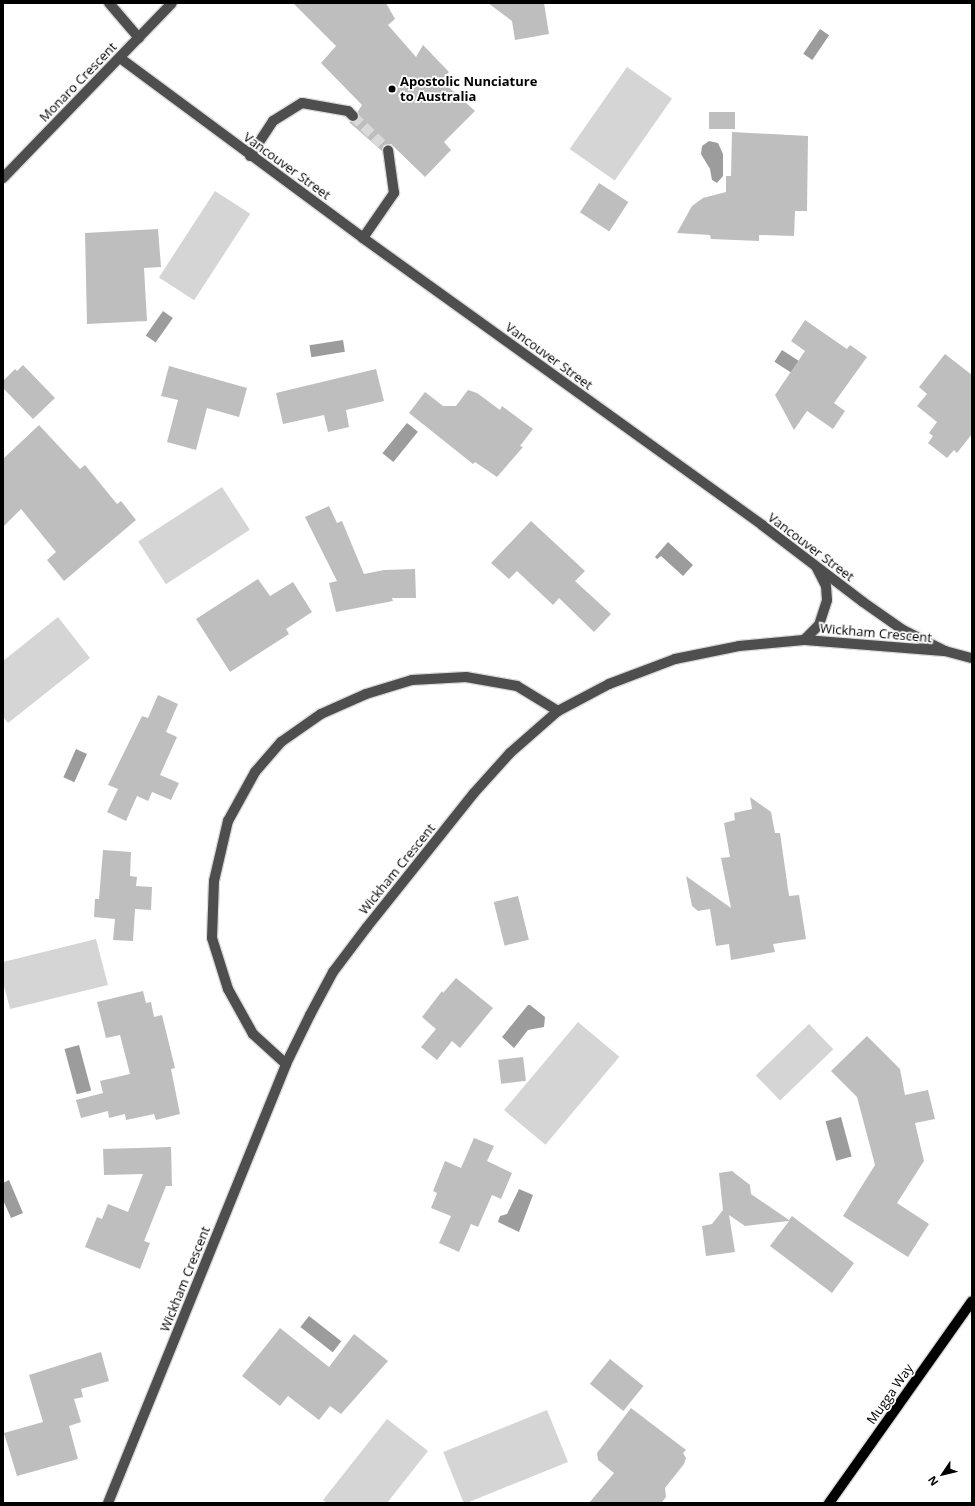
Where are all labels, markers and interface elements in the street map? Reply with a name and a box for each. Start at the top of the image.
street label: Monaro Crescent [36,39,120,125]
place label: Apostolic Nunciature to Australia [400,74,537,105]
marker: Apostolic Nunciature to Australia [387,84,397,94]
street label: Vancouver Street [240,129,334,203]
street label: Vancouver Street [502,319,596,393]
street label: Vancouver Street [765,510,857,584]
street label: Wickham Crescent [819,620,933,646]
street label: Wickham Crescent [356,821,438,917]
street label: Wickham Crescent [157,1224,213,1334]
street label: Mugga Way [864,1361,916,1427]
north arrow [923,1454,963,1494]
text: N [924,1473,941,1489]

